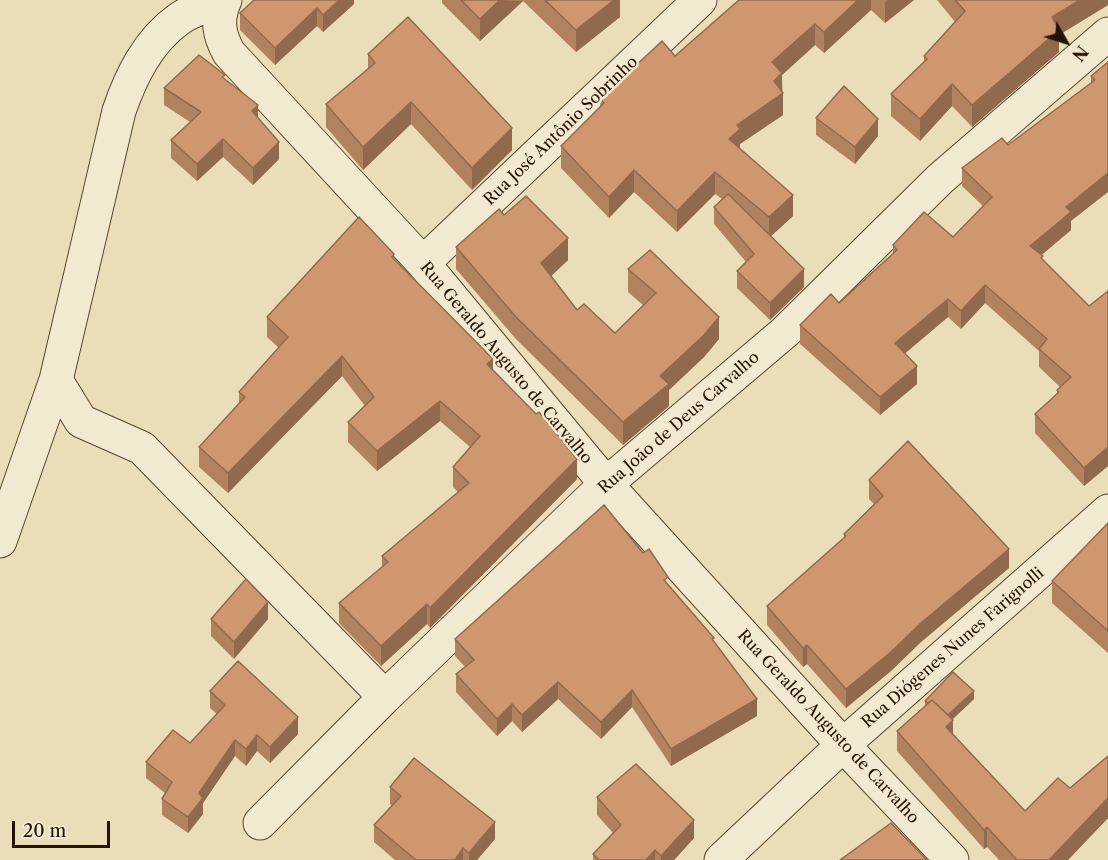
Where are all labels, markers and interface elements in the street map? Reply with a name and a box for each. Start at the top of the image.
north arrow [1036,12,1096,72]
text: N [1068,42,1092,65]
street label: Rua José Antônio Sobrinho [480,52,642,210]
street label: Rua Geraldo Augusto de Carvalho [416,258,596,468]
street label: Rua João de Deus Carvalho [595,348,763,498]
street label: Rua Diógenes Nunes Farignolli [858,564,1048,732]
street label: Rua Geraldo Augusto de Carvalho [733,626,923,828]
scale bar [15,809,112,847]
text: 20 m [23,820,66,842]

